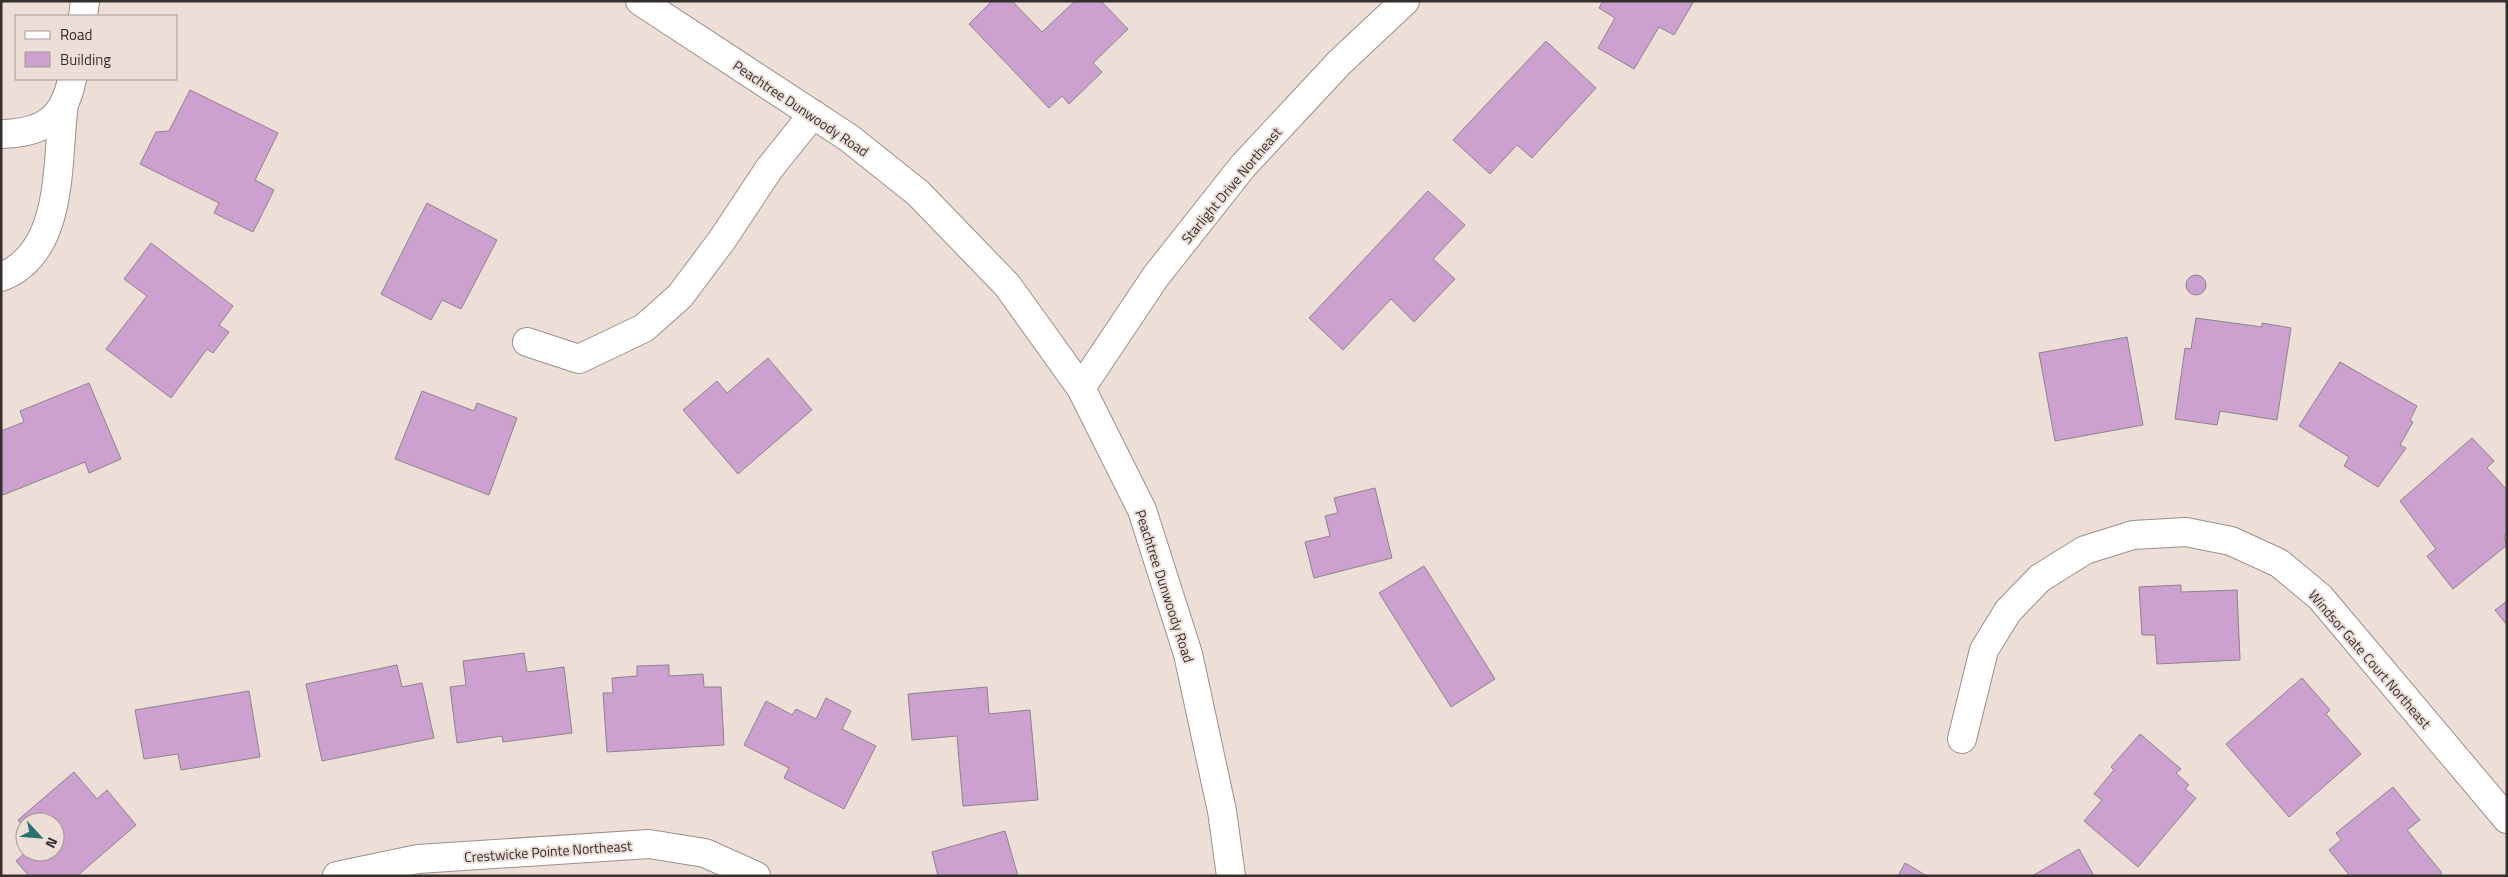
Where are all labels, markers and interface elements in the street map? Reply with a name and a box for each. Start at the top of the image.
legend [15,15,178,80]
text: Road [60,23,92,46]
text: Building [60,48,111,71]
street label: Peachtree Dunwoody Road [729,55,873,161]
street label: Starlight Drive Northeast [1176,122,1286,248]
street label: Peachtree Dunwoody Road [1130,507,1200,665]
street label: Windsor Gate Court Northeast [2304,585,2436,733]
north arrow [15,812,65,862]
text: N [41,834,64,852]
street label: Crestwicke Pointe Northeast [463,835,633,867]

